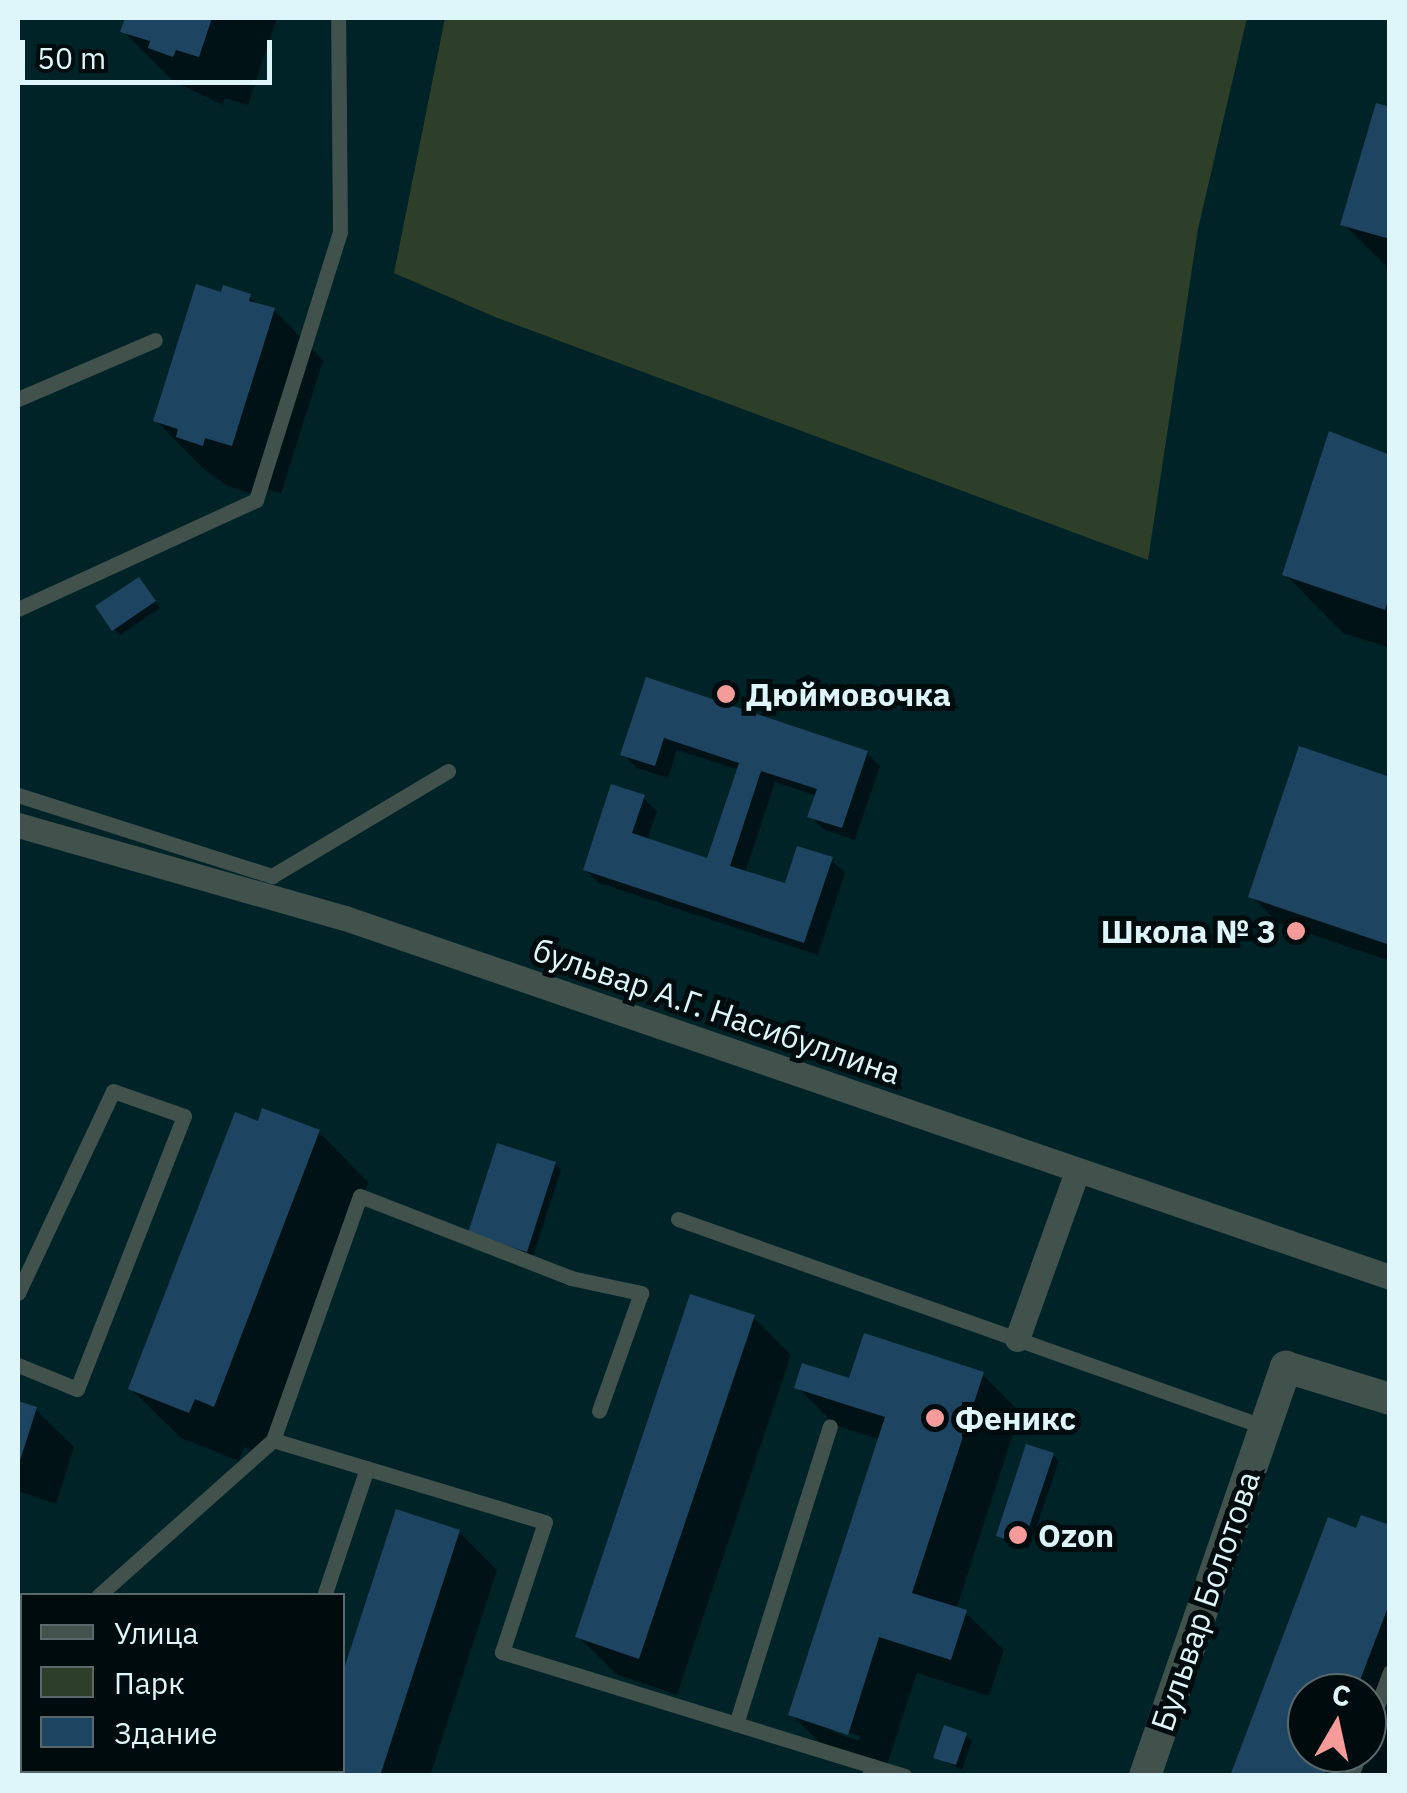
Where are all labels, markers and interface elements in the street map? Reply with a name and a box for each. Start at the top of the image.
scale bar [25,20,278,82]
text: 50 m [37,38,106,77]
place label: Дюймовочка [746,675,951,713]
marker: Дюймовочка [715,683,737,705]
place label: Школа № 3 [1101,912,1276,950]
marker: Школа № 3 [1285,920,1307,942]
street label: бульвар А.Г. Насибуллина [528,930,906,1092]
place label: Феникс [955,1399,1076,1437]
marker: Феникс [924,1407,946,1429]
street label: Бульвар Болотова [1143,1466,1267,1736]
place label: Ozon [1038,1516,1114,1554]
marker: Ozon [1007,1524,1029,1546]
legend [20,1593,345,1773]
text: Улица [114,1613,199,1652]
text: Парк [114,1663,185,1702]
north arrow [1287,1673,1387,1773]
text: С [1330,1675,1353,1715]
text: Здание [114,1713,217,1752]

